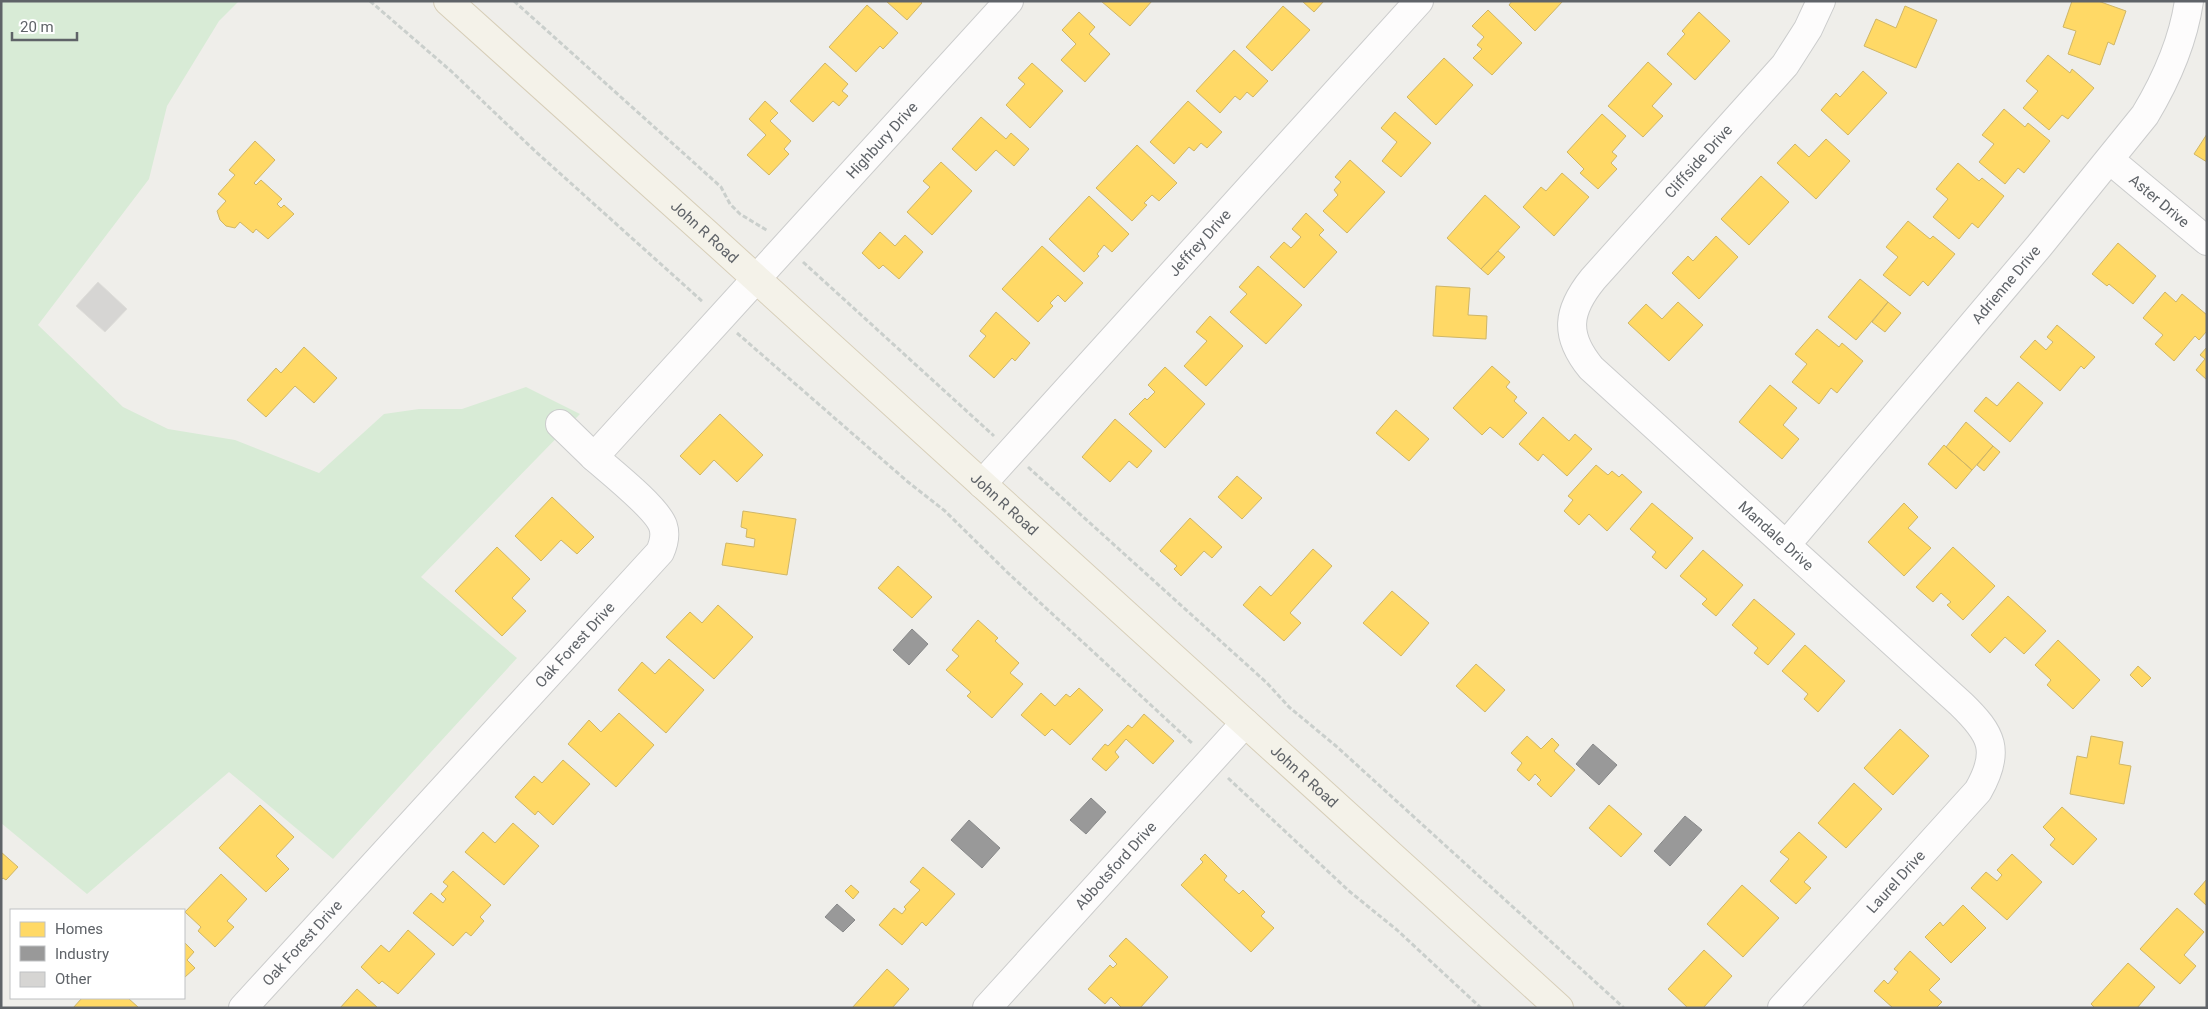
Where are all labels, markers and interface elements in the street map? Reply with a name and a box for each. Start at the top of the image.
scale bar [12,10,78,42]
text: 20 m [20,18,54,36]
street label: Highbury Drive [843,98,922,183]
street label: Cliffside Drive [1661,121,1736,202]
street label: Aster Drive [2125,171,2193,231]
street label: John R Road [667,197,742,267]
street label: Jeffrey Drive [1165,206,1235,280]
street label: Adrienne Drive [1968,242,2044,328]
street label: John R Road [967,469,1042,539]
street label: Mandale Drive [1735,497,1817,575]
street label: Oak Forest Drive [531,598,619,691]
street label: John R Road [1267,741,1341,811]
street label: Abbotsford Drive [1071,818,1160,913]
street label: Laurel Drive [1863,847,1929,917]
street label: Oak Forest Drive [259,897,346,990]
legend [10,909,185,999]
text: Homes [55,920,103,938]
text: Industry [55,945,109,963]
text: Other [55,970,92,988]

